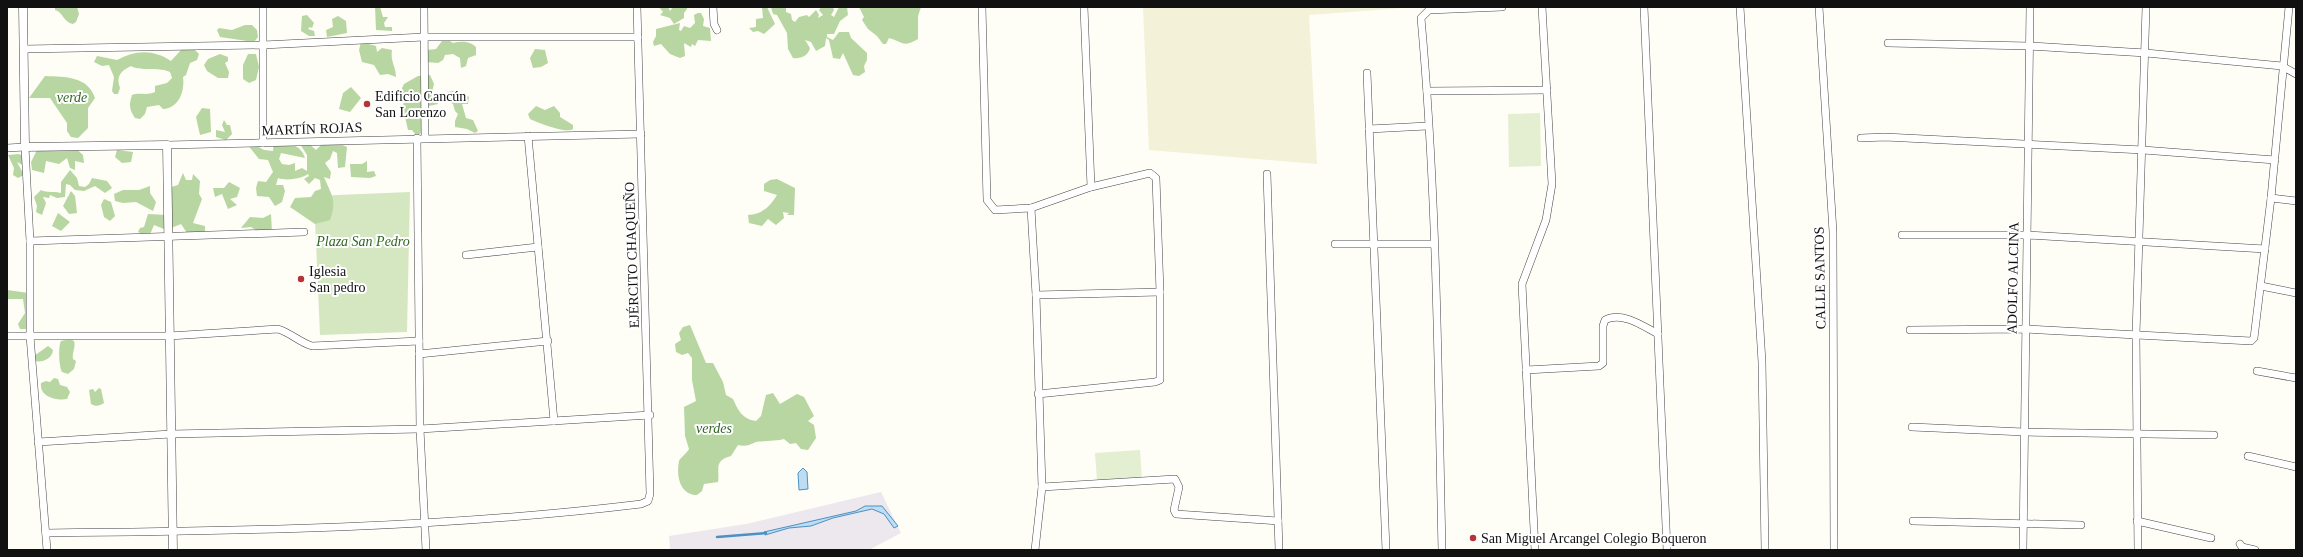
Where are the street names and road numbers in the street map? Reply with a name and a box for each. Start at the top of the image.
street label: MARTÍN ROJAS [261,119,363,138]
street label: EJÉRCITO CHAQUEÑO [621,182,642,328]
street label: ADOLFO ALCINA [2005,221,2021,334]
street label: CALLE SANTOS [1812,226,1828,330]

